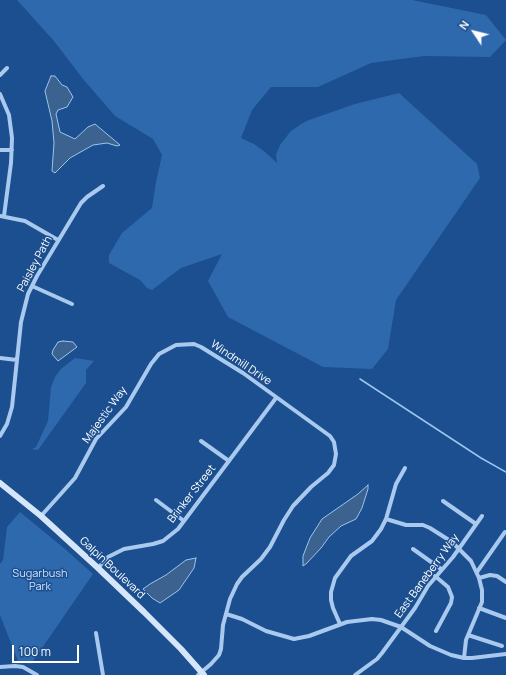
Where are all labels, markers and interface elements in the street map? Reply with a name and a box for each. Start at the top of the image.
north arrow [454,12,494,52]
text: N [455,17,472,32]
street label: Paisley Path [15,234,55,294]
street label: Windmill Drive [208,338,274,388]
street label: Majestic Way [80,384,130,446]
street label: Brinker Street [165,462,219,526]
street label: East Baneberry Way [392,531,462,621]
street label: Galpin Boulevard [77,534,147,602]
park label: Sugarbush Park [12,567,68,593]
scale bar [14,637,81,663]
text: 100 m [19,643,51,660]

